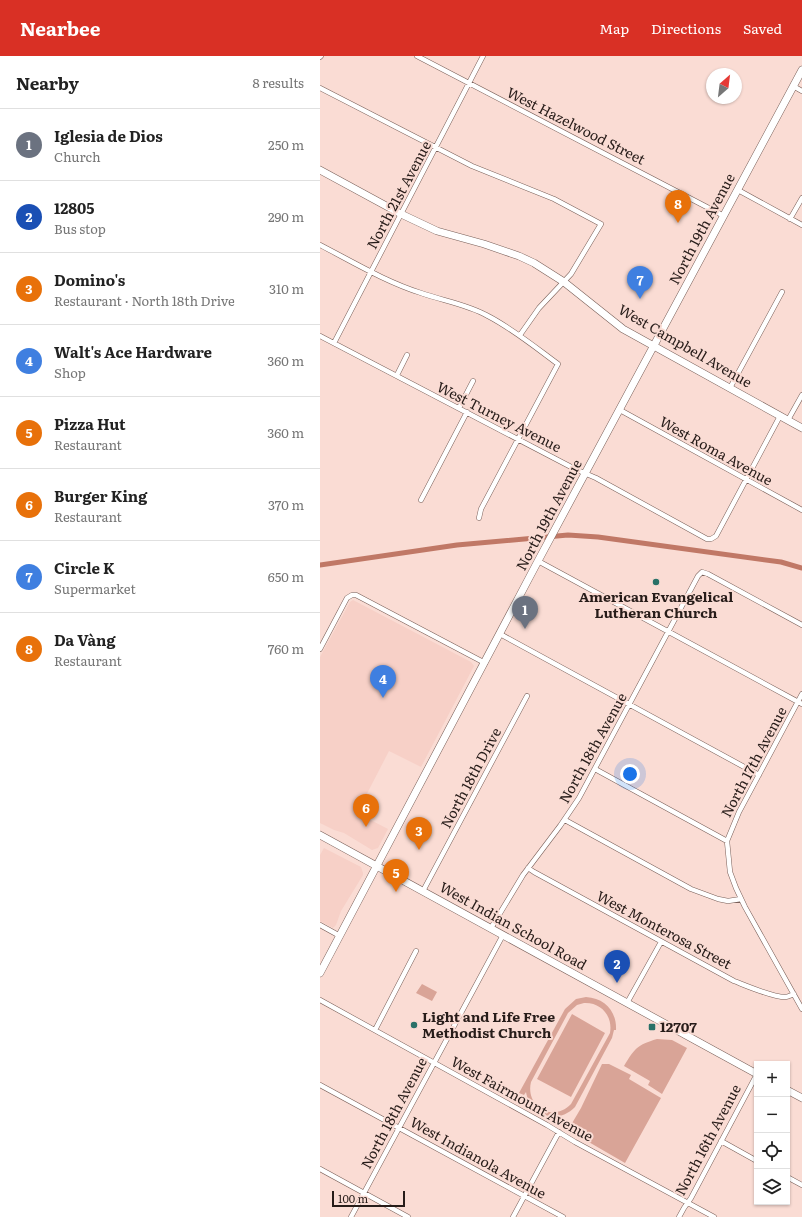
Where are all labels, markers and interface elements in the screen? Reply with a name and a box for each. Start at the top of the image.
text: Nearbee [20,14,101,42]
text: Map [599,18,629,38]
text: Directions [651,18,721,38]
text: Saved [743,18,782,38]
north arrow [706,68,742,104]
text: Nearby [16,70,79,95]
text: 8 results [253,73,304,92]
street label: West Hazelwood Street [504,81,649,169]
text: Iglesia de Dios [54,124,163,147]
text: 1 [26,135,32,154]
text: 250 m [268,135,304,154]
street label: North 21st Avenue [361,137,435,252]
text: Church [54,147,101,166]
street label: North 19th Avenue [663,169,739,288]
pin: 8 [665,190,691,223]
text: 12805 [54,196,94,219]
text: 2 [26,207,32,226]
text: 290 m [268,207,304,226]
text: Bus stop [54,219,106,238]
pin: 7 [627,266,653,299]
text: Domino's [54,268,125,291]
text: 3 [25,279,33,298]
text: 310 m [269,279,304,298]
text: Restaurant · North 18th Drive [54,291,235,310]
street label: West Campbell Avenue [615,299,756,392]
text: Walt's Ace Hardware [54,340,212,363]
text: 4 [25,351,33,370]
text: 360 m [267,351,304,370]
text: Shop [54,363,86,382]
street label: West Turney Avenue [434,376,565,456]
street label: West Roma Avenue [656,411,777,490]
text: Pizza Hut [54,412,126,435]
text: 5 [25,423,33,442]
text: 360 m [267,423,304,442]
text: Restaurant [54,435,122,454]
street label: North 19th Avenue [510,455,586,574]
text: Burger King [54,484,147,507]
text: 6 [25,495,33,514]
text: 370 m [268,495,304,514]
text: Restaurant [54,507,122,526]
text: Circle K [54,556,115,579]
text: 7 [25,567,33,586]
text: 650 m [268,567,304,586]
marker: American Evangelical Lutheran Church [651,577,661,587]
text: Supermarket [54,579,136,598]
place label: American Evangelical Lutheran Church [579,586,733,622]
pin: 1 [512,596,538,629]
text: Da Vàng [54,628,116,651]
text: 8 [25,639,33,658]
text: 760 m [268,639,304,658]
text: Restaurant [54,651,122,670]
pin: 4 [370,665,396,698]
street label: North 18th Avenue [553,689,631,806]
street label: North 17th Avenue [715,703,791,820]
street label: North 18th Drive [435,724,505,831]
your location [620,764,640,784]
pin: 6 [353,794,379,827]
pin: 3 [406,817,432,850]
pin: 5 [383,859,409,892]
street label: West Indian School Road [436,876,591,974]
street label: West Monterosa Street [593,885,736,973]
pin: 2 [604,950,630,983]
place label: Light and Life Free Methodist Church [422,1006,555,1042]
place label: 12707 [660,1016,697,1036]
marker: Light and Life Free Methodist Church [409,1020,419,1030]
marker: 12707 [647,1022,657,1032]
street label: West Fairmount Avenue [448,1051,597,1146]
street label: North 18th Avenue [355,1053,431,1172]
map controls [754,1061,790,1205]
button: + [754,1061,790,1097]
street label: North 16th Avenue [669,1080,745,1199]
button: − [754,1097,790,1133]
street label: West Indianola Avenue [407,1111,550,1203]
button: locate [754,1133,790,1169]
button: layers [754,1169,790,1205]
scale bar [332,1189,405,1208]
text: 100 m [338,1190,368,1206]

